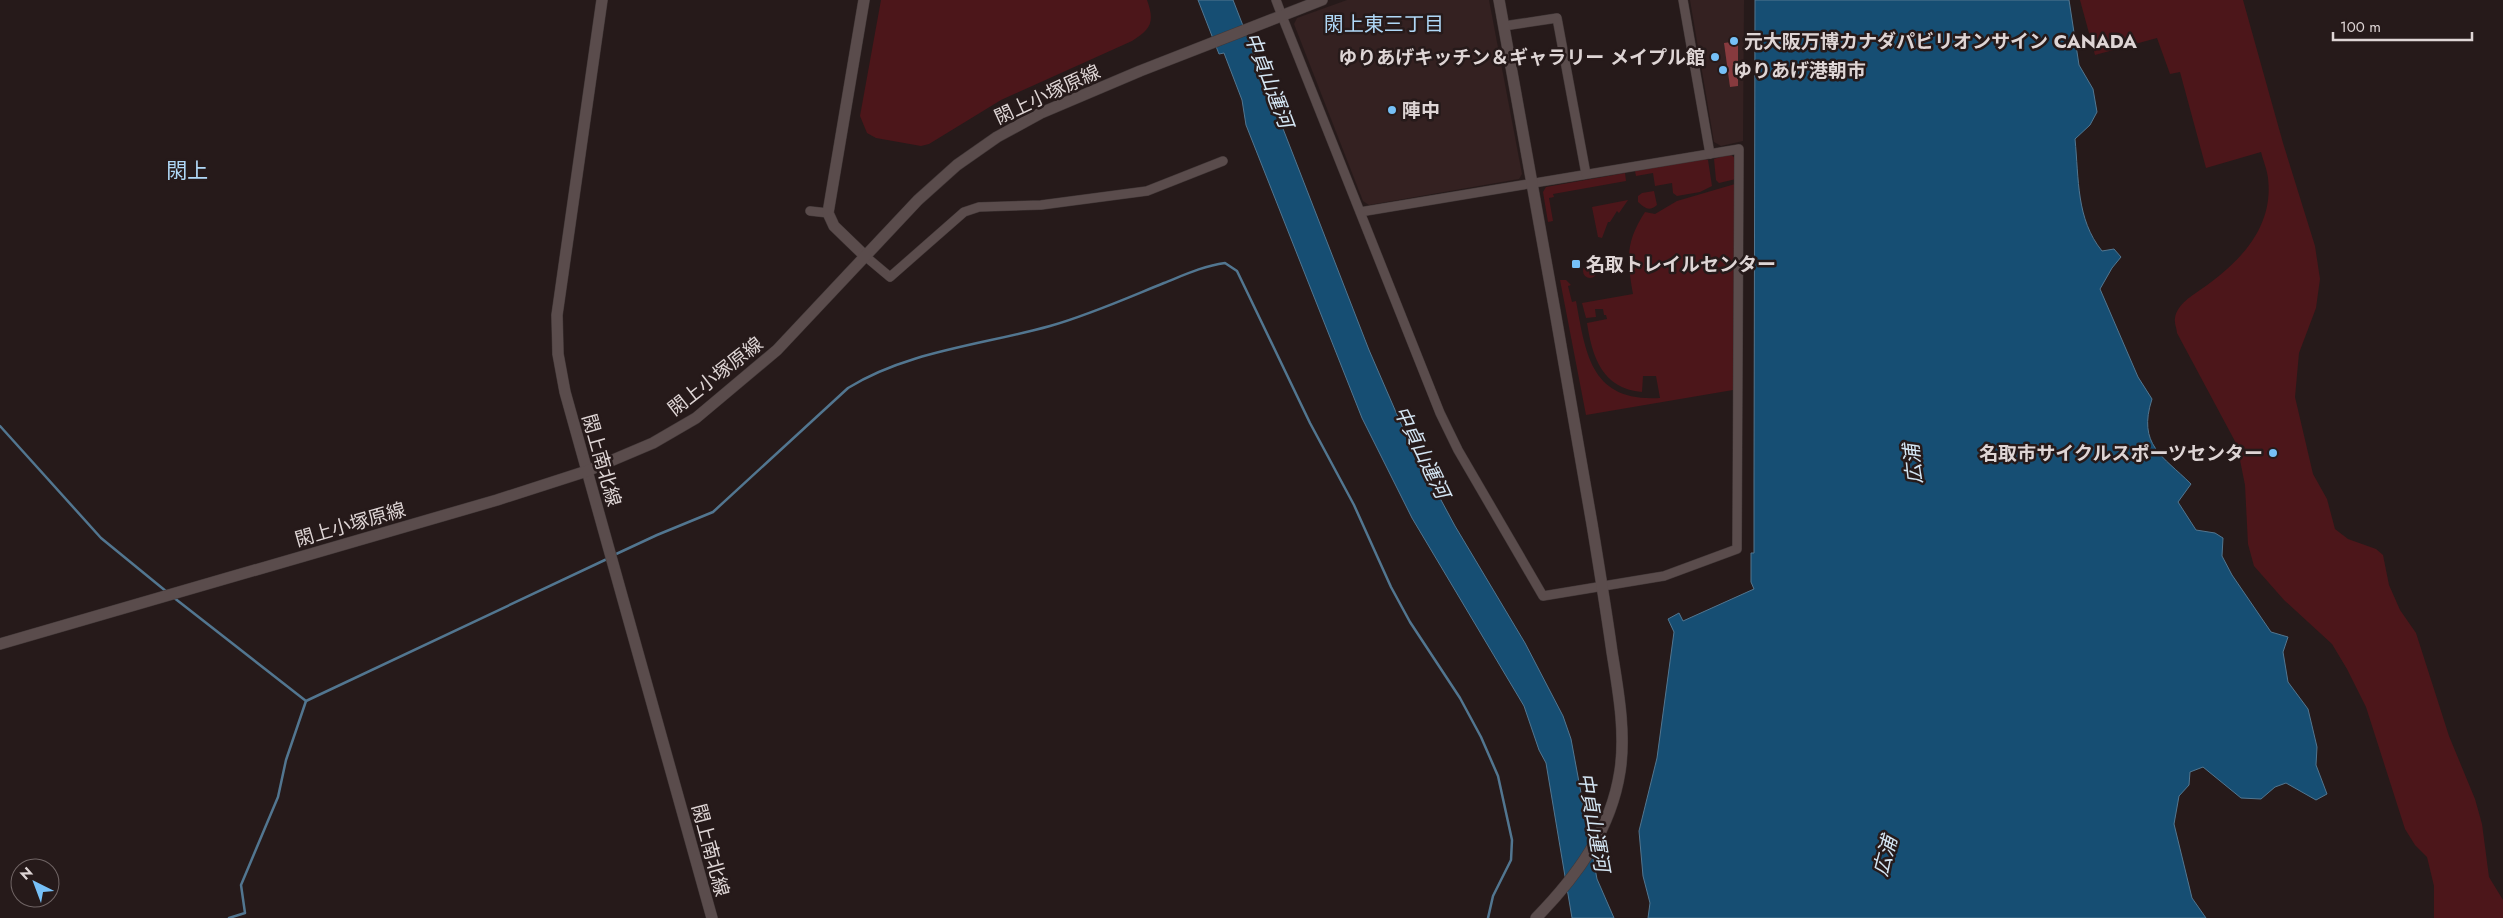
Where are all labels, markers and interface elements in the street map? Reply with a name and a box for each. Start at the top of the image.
district label: 閖上東三丁目 [1324,10,1444,39]
scale bar [2333,10,2472,42]
text: 100 m [2340,16,2381,38]
water label: 中貞山運河 [1237,28,1301,136]
place label: 元大阪万博カナダパビリオンサイン CANADA [1744,28,2137,55]
marker: 元大阪万博カナダパビリオンサイン CANADA [1728,35,1740,47]
place label: ゆりあげキッチン＆ギャラリー メイプル館 [1338,44,1705,71]
marker: ゆりあげキッチン＆ギャラリー メイプル館 [1709,51,1721,63]
place label: ゆりあげ港朝市 [1733,57,1866,84]
street label: 閖上小塚原線 [990,58,1105,131]
marker: ゆりあげ港朝市 [1717,64,1729,76]
place label: 陣中 [1402,97,1440,124]
marker: 陣中 [1386,104,1398,116]
district label: 閖上 [166,156,208,186]
place label: 名取トレイルセンター [1586,251,1776,278]
marker: 名取トレイルセンター [1570,258,1582,270]
street label: 閖上小塚原線 [662,331,769,422]
water label: 中貞山運河 [1387,401,1458,507]
street label: 閖上南北線 [575,411,628,510]
water label: 広浦 [1897,440,1930,485]
place label: 名取市サイクルスポーツセンター [1979,440,2263,467]
marker: 名取市サイクルスポーツセンター [2267,447,2279,459]
street label: 閖上小塚原線 [292,496,409,553]
water label: 中貞山運河 [1571,770,1617,878]
street label: 閖上南北線 [685,801,736,900]
water label: 広浦 [1866,830,1905,879]
north arrow [10,858,60,908]
text: N [15,862,37,884]

